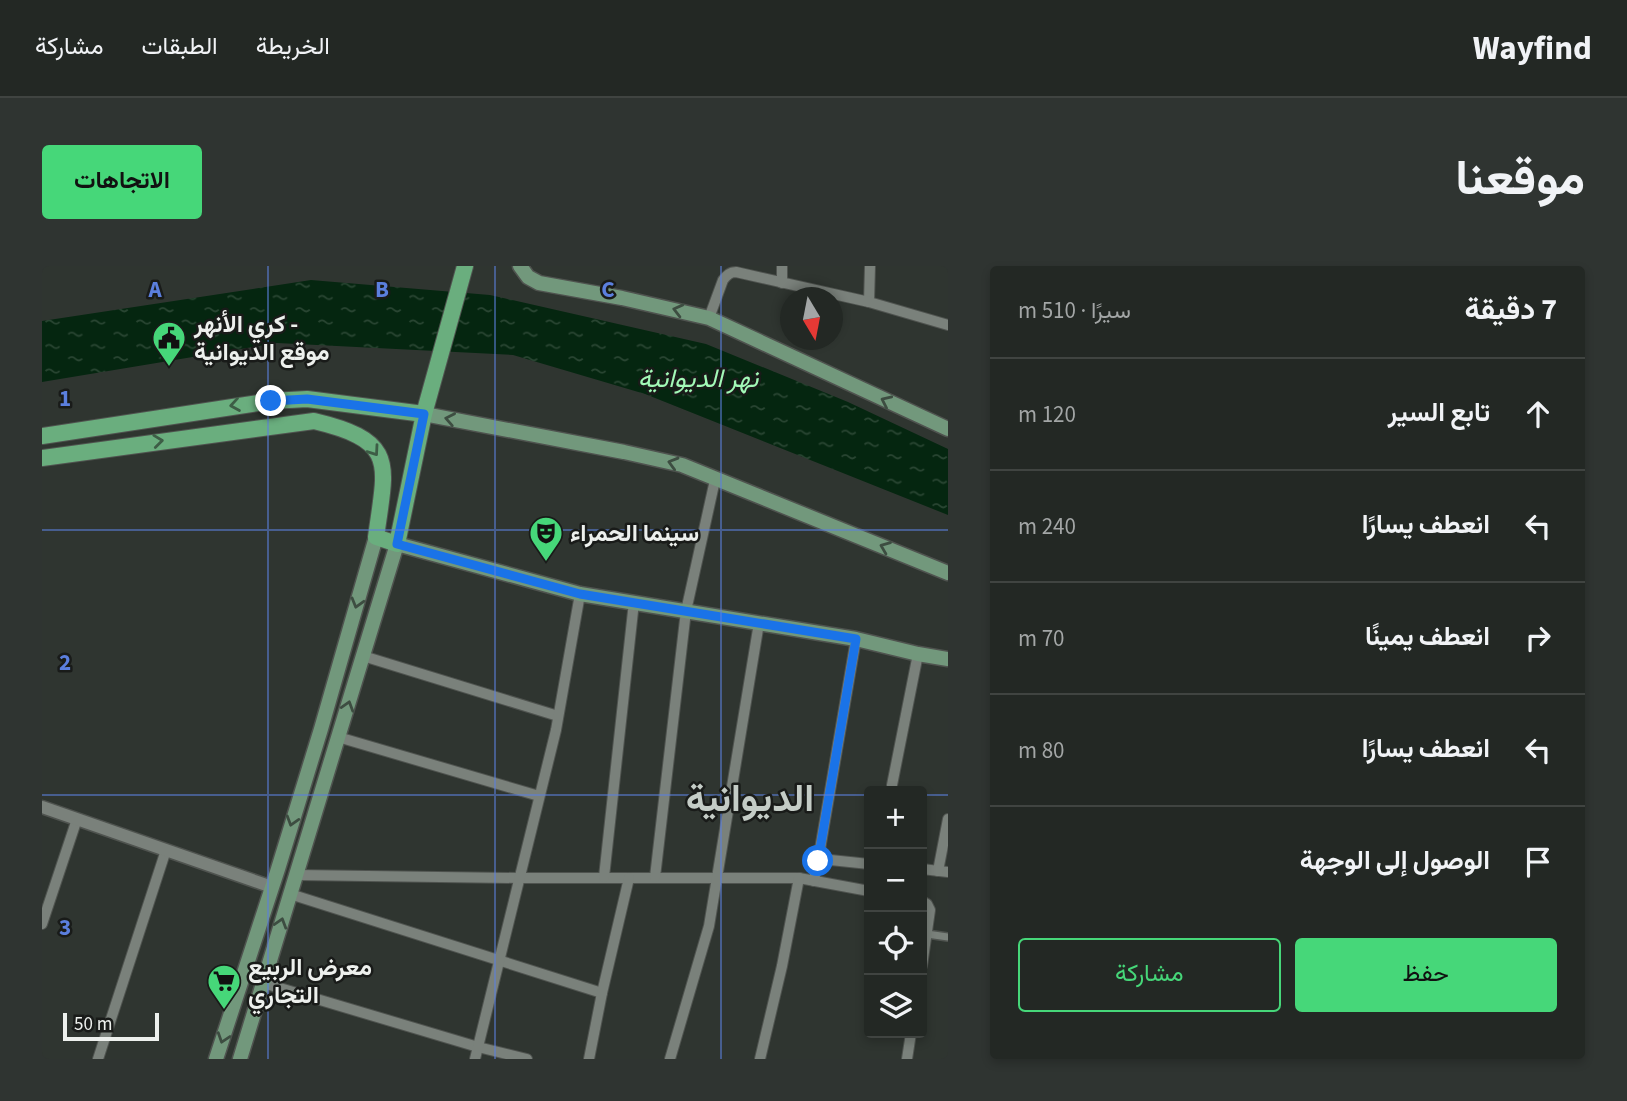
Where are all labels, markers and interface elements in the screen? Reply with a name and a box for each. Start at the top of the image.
text: Wayfind [1473,25,1592,72]
text: مشاركة [35,29,103,64]
text: الطبقات [141,29,218,64]
text: الخريطة [256,29,330,64]
text: موقعنا [1455,144,1585,214]
button: الاتجاهات [42,145,202,219]
text: A [147,273,162,306]
text: B [375,273,389,306]
text: C [601,273,615,306]
north arrow [780,287,843,350]
text: 7 دقيقة [1464,288,1557,331]
text: سيرًا · 510 m [1018,294,1131,327]
one-way arrow [672,304,684,318]
place label: كري الأنهر - موقع الديوانية [193,307,330,370]
public building icon: كري الأنهر - موقع الديوانية [150,319,188,368]
water label: نهر الديوانية [638,360,760,397]
text: 1 [59,382,71,415]
route end [255,385,286,416]
text: تابع السير [1388,394,1490,431]
one-way arrow [881,395,893,409]
icon: ahead [1519,395,1557,433]
one-way arrow [229,397,241,412]
text: 120 m [1018,398,1076,431]
one-way arrow [444,412,456,427]
one-way arrow [152,434,164,449]
one-way arrow [366,443,379,456]
one-way arrow [668,457,680,472]
text: انعطف يسارًا [1362,506,1490,543]
icon: left [1519,507,1557,545]
text: 240 m [1018,510,1076,543]
theatre icon: سينما الحمراء [527,514,565,563]
place label: سينما الحمراء [570,516,699,551]
one-way arrow [879,542,891,556]
one-way arrow [350,597,365,609]
text: انعطف يمينًا [1365,618,1490,655]
icon: right [1519,619,1557,657]
text: 70 m [1018,622,1065,655]
text: 2 [59,646,71,679]
one-way arrow [339,700,354,712]
text: انعطف يسارًا [1362,730,1490,767]
icon: left [1519,731,1557,769]
text: 80 m [1018,734,1065,767]
district label: الديوانية [686,772,814,826]
map controls [864,786,927,1038]
button: + [864,786,927,849]
one-way arrow [286,815,301,827]
text: الوصول إلى الوجهة [1300,842,1490,879]
icon: arrive [1519,843,1557,881]
route start [802,845,833,876]
button: − [864,849,927,912]
text: 3 [59,911,71,944]
button: locate [864,912,927,975]
one-way arrow [273,918,288,930]
button: مشاركة [1018,938,1281,1012]
button: حفظ [1295,938,1557,1012]
place label: معرض الربيع التجاري [248,950,372,1015]
supermarket icon: معرض الربيع التجاري [205,962,243,1011]
button: layers [864,975,927,1038]
scale bar [63,1010,159,1042]
text: 50 m [74,1011,112,1038]
one-way arrow [217,1031,231,1043]

